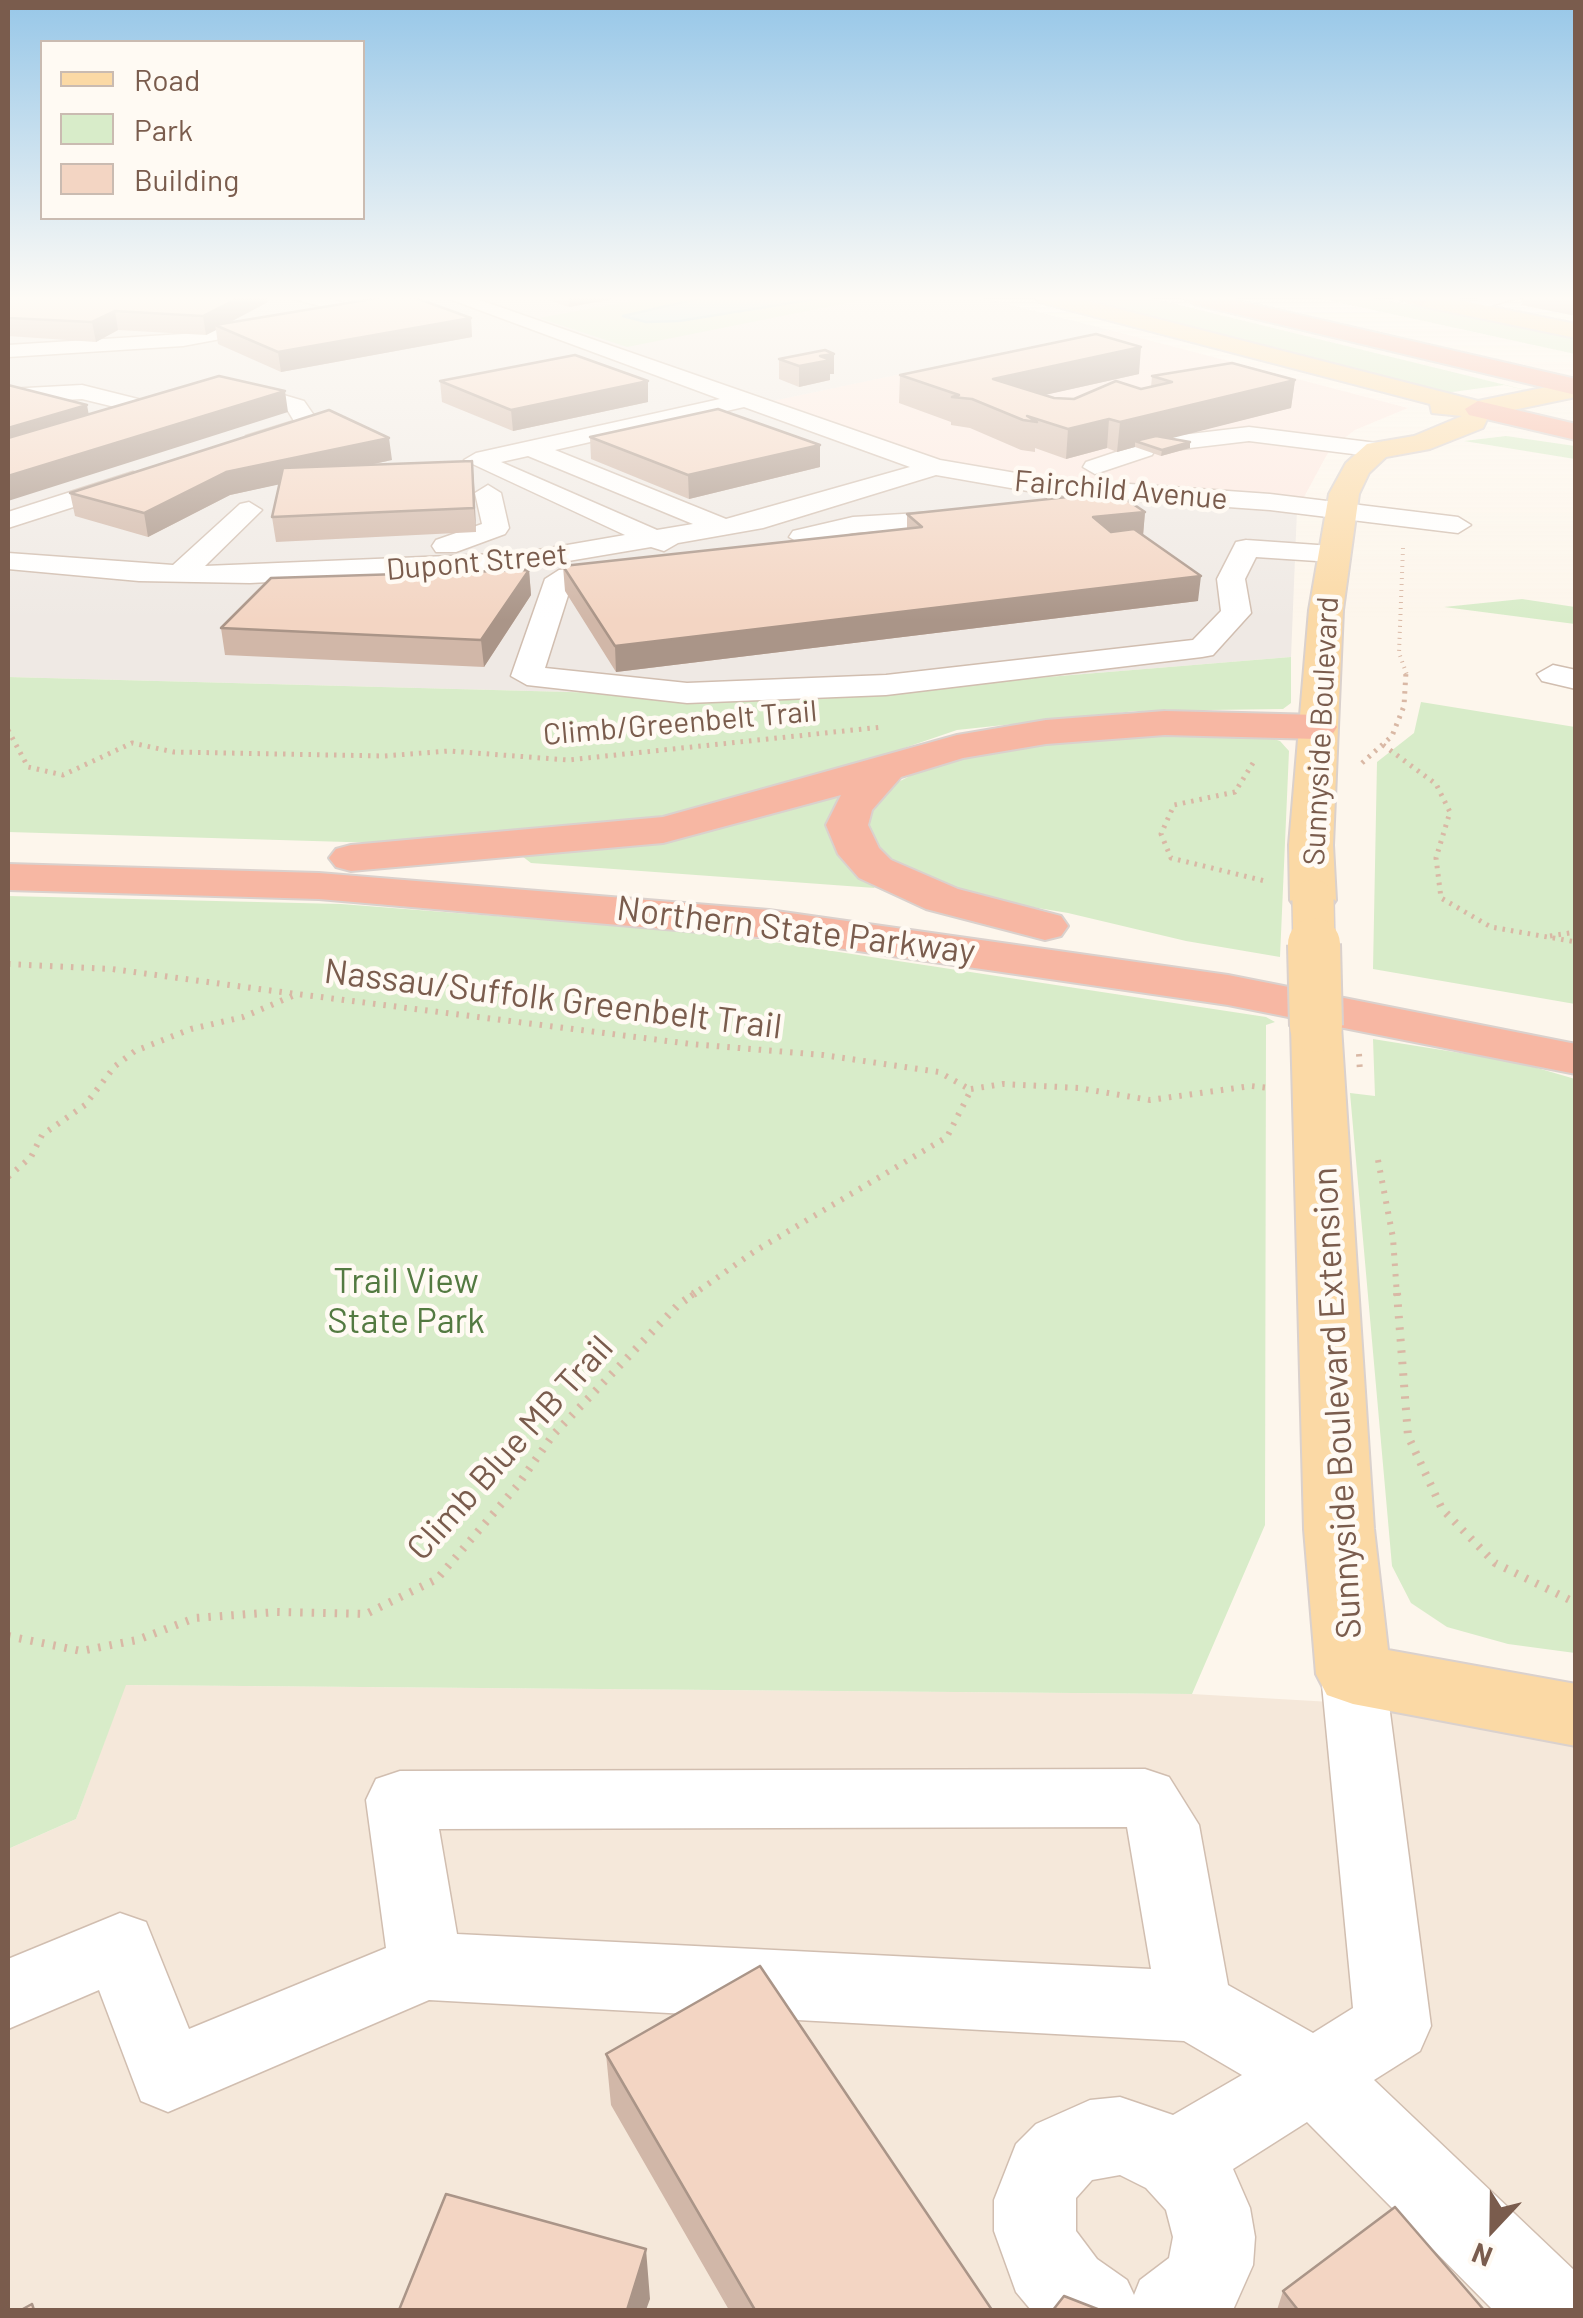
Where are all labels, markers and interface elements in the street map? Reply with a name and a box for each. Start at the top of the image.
legend [40,40,365,220]
text: Road [134,61,200,97]
text: Park [134,111,193,147]
text: Building [134,161,239,197]
street label: Fairchild Avenue [1013,463,1229,517]
street label: Dupont Street [385,536,569,588]
street label: Sunnyside Boulevard [1296,596,1346,866]
street label: Climb/Greenbelt Trail [541,693,819,753]
street label: Northern State Parkway [614,887,978,973]
street label: Nassau/Suffolk Greenbelt Trail [322,950,784,1048]
street label: Sunnyside Boulevard Extension [1304,1166,1370,1640]
park label: Trail View State Park [327,1260,485,1342]
street label: Climb Blue MB Trail [398,1327,622,1569]
north arrow [1443,2178,1543,2278]
text: N [1467,2237,1497,2275]

